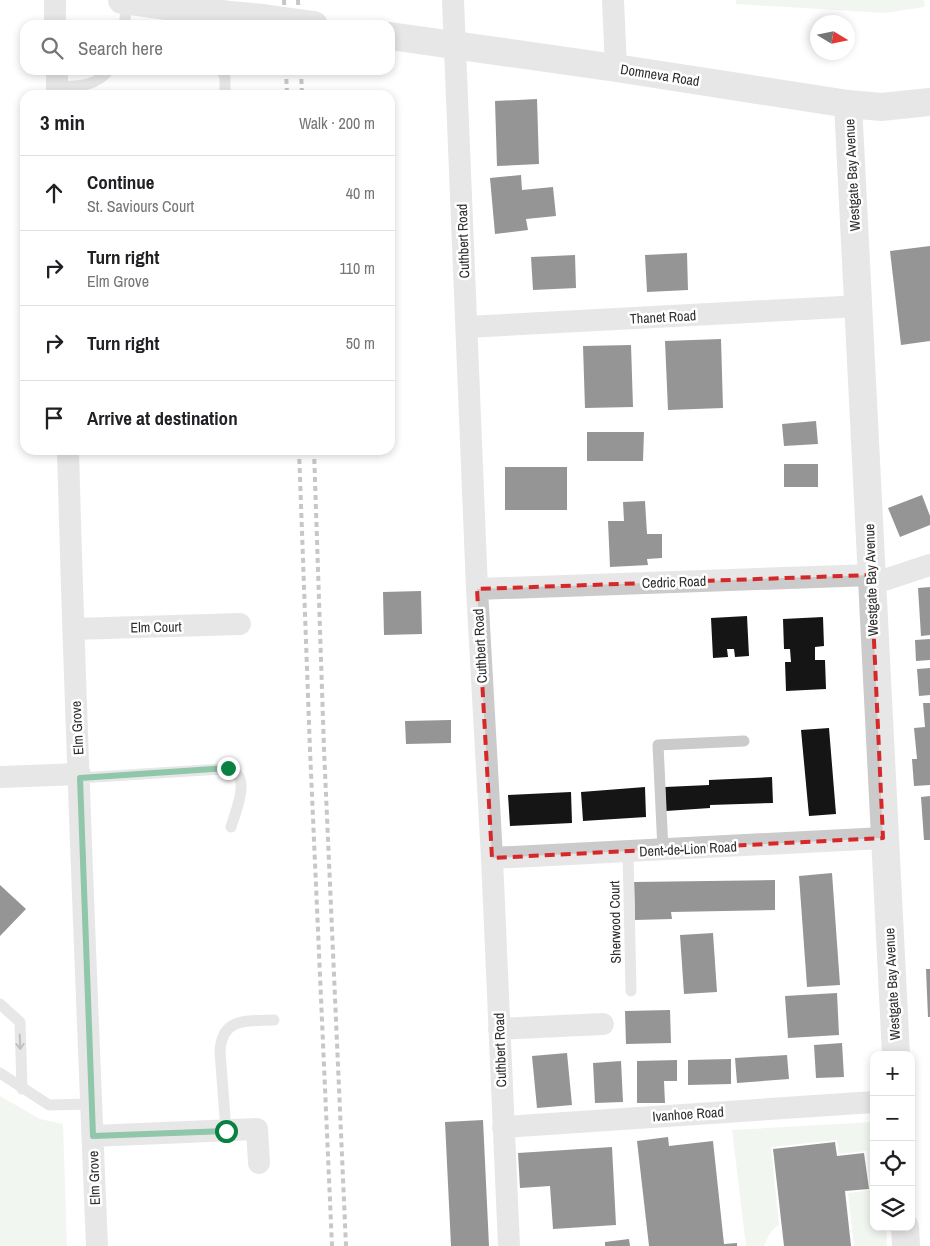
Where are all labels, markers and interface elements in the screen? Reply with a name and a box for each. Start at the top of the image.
north arrow [810,15,855,60]
search box [20,20,395,75]
icon: search [38,34,66,62]
text: Search here [78,35,163,61]
street label: Domneva Road [619,60,701,90]
text: 3 min [40,108,85,137]
text: Walk · 200 m [299,112,375,134]
street label: Westgate Bay Avenue [840,118,864,232]
text: Continue [87,169,155,195]
icon: ahead [40,179,68,207]
text: 40 m [346,182,375,204]
text: St. Saviours Court [87,195,194,217]
street label: Cuthbert Road [453,203,473,279]
text: Turn right [87,244,159,270]
icon: right [40,254,68,282]
text: 110 m [339,257,375,279]
text: Elm Grove [87,270,149,292]
street label: Thanet Road [629,306,697,328]
icon: right [40,329,68,357]
text: Turn right [87,330,159,356]
text: 50 m [346,332,375,354]
icon: arrive [40,404,68,432]
text: Arrive at destination [87,405,238,431]
street label: Westgate Bay Avenue [860,523,882,637]
street label: Cedric Road [641,572,707,592]
street label: Cuthbert Road [469,608,491,684]
street label: Elm Court [130,618,182,636]
street label: Elm Grove [67,700,87,756]
route end [217,757,240,780]
street label: Dent-de-Lion Road [639,837,737,861]
street label: Sherwood Court [605,880,625,964]
street label: Westgate Bay Avenue [880,927,904,1041]
street label: Cuthbert Road [490,1012,510,1088]
one-way arrow [16,1034,25,1050]
map controls [870,1051,915,1231]
button: + [870,1051,915,1096]
button: − [870,1096,915,1141]
street label: Ivanhoe Road [652,1103,724,1125]
route start [215,1120,238,1143]
button: locate [870,1141,915,1186]
street label: Elm Grove [84,1151,104,1205]
button: layers [870,1186,915,1231]

